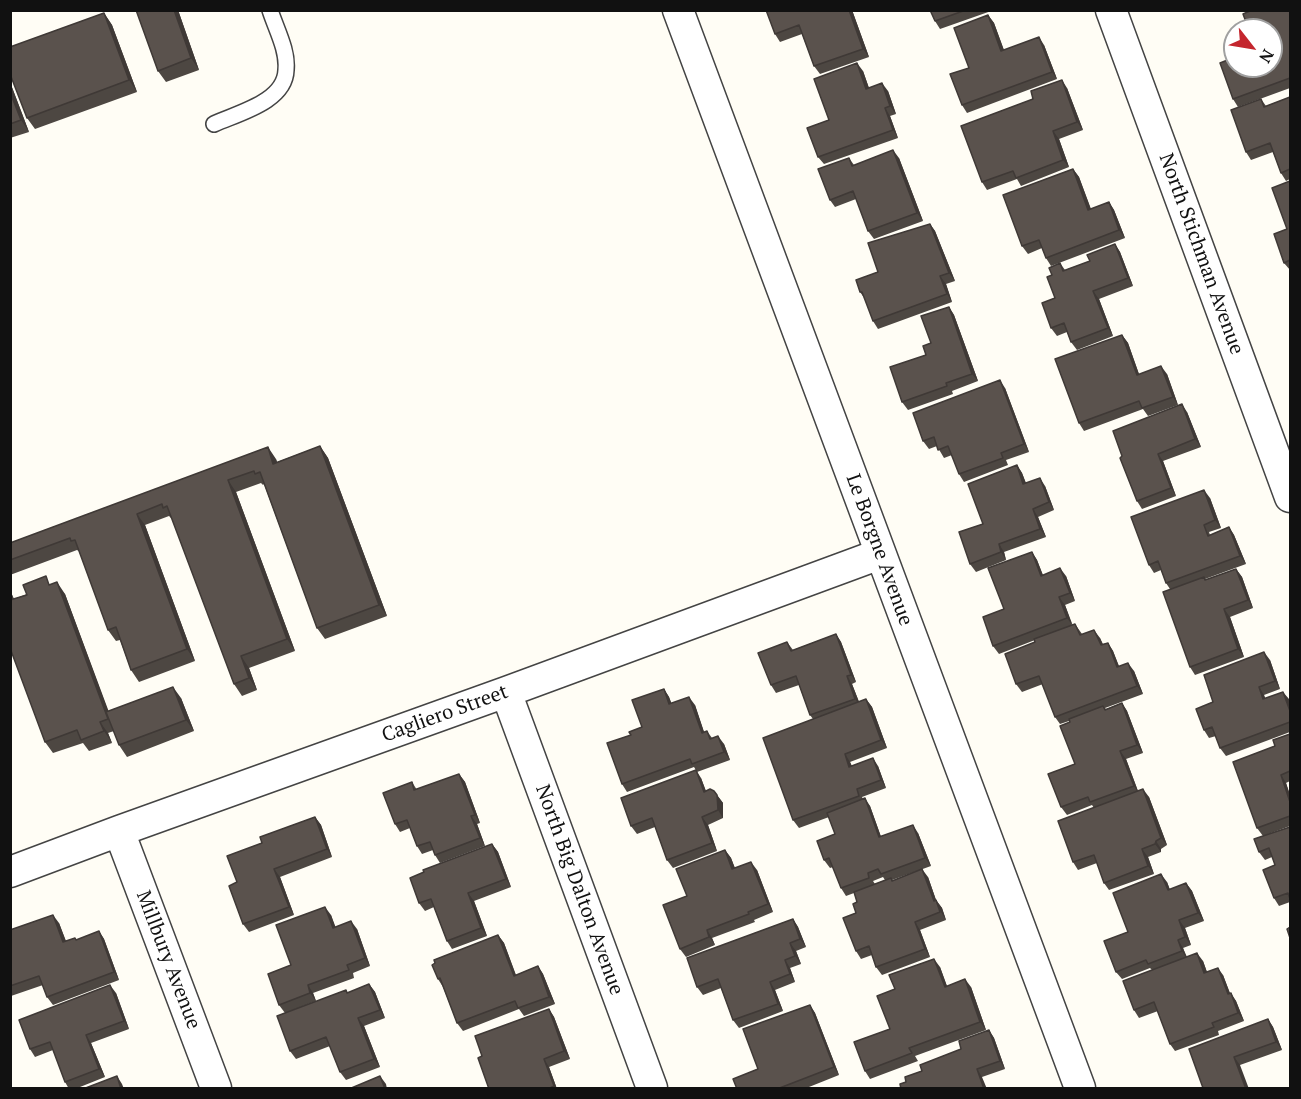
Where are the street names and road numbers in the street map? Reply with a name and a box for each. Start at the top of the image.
street label: North Stichman Avenue [1153,150,1249,358]
street label: Le Borgne Avenue [840,471,918,629]
street label: Cagliero Street [379,680,511,748]
street label: North Big Dalton Avenue [530,782,628,998]
street label: Millbury Avenue [131,887,205,1033]

